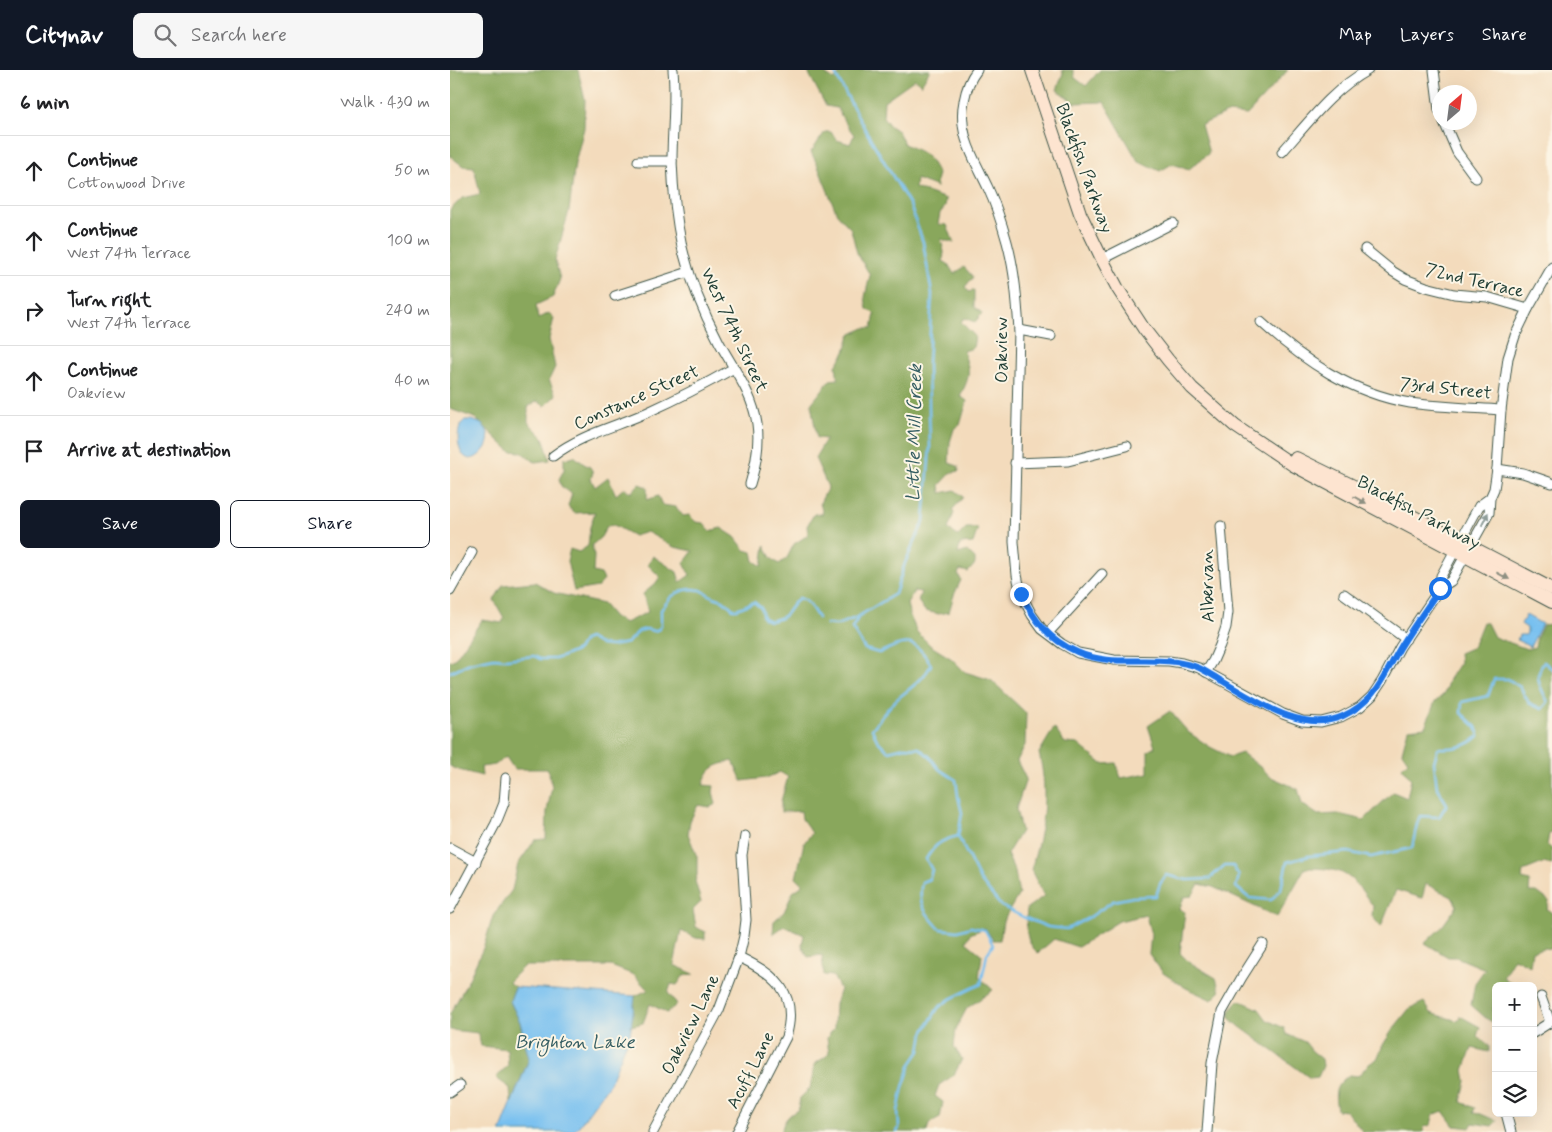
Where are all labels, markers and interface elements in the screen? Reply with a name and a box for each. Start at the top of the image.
search box [133,13,483,58]
text: Citynav [25,20,103,51]
icon: search [151,21,179,49]
text: Search here [191,23,287,48]
text: Map [1339,23,1372,47]
text: Layers [1400,23,1454,47]
text: Share [1482,23,1527,47]
north arrow [1432,85,1477,130]
text: 6 min [20,89,70,117]
text: Walk · 430 m [340,92,430,113]
street label: Blackfish Parkway [1049,100,1119,236]
text: Continue [67,148,138,173]
icon: ahead [20,157,48,185]
text: 50 m [394,160,430,181]
text: Cottonwood Drive [67,173,185,194]
text: Continue [67,218,138,243]
icon: ahead [20,227,48,255]
text: 100 m [387,230,430,251]
text: West 74th Terrace [67,243,191,264]
street label: 72nd Terrace [1423,258,1526,304]
street label: West 74th Street [695,264,774,397]
text: Turn right [67,288,151,313]
icon: right [20,297,48,325]
text: 240 m [386,300,430,321]
text: West 74th Terrace [67,313,191,334]
street label: Oakview [990,317,1014,383]
text: Continue [67,358,138,383]
street label: Constance Street [570,360,703,436]
water label: Little Mill Creek [901,363,928,502]
icon: ahead [20,367,48,395]
text: 40 m [394,370,430,391]
street label: 73rd Street [1399,372,1493,406]
text: Oakview [67,383,126,404]
icon: arrive [20,437,48,465]
text: Arrive at destination [67,438,231,463]
street label: Blackfish Parkway [1353,470,1484,555]
one-way arrow [1352,496,1367,504]
button: Save [20,500,220,548]
button: Share [230,500,430,548]
one-way arrow [1481,512,1490,527]
street label: Albervan [1195,549,1221,623]
one-way arrow [1496,572,1510,580]
route start [1429,577,1452,600]
route end [1010,583,1033,606]
street label: Oakview Lane [656,970,726,1079]
map controls [1492,982,1537,1117]
button: + [1492,982,1537,1027]
button: − [1492,1027,1537,1072]
street label: Acuff Lane [721,1028,781,1113]
water label: Brighton Lake [515,1030,636,1057]
button: layers [1492,1072,1537,1117]

